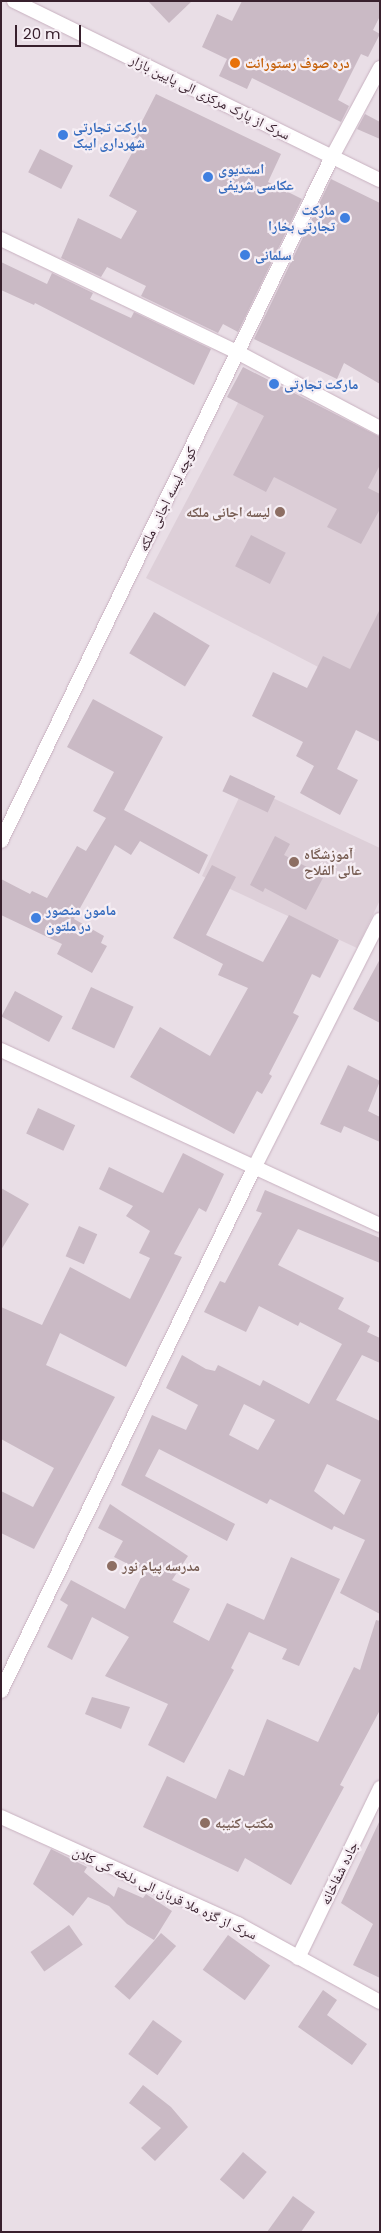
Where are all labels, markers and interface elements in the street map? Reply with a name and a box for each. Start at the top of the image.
scale bar [18,15,84,47]
text: 20 m [23,23,61,44]
street label: سرک از پارک مرکزی الی پایین بازار [127,51,293,143]
place label: دره صوف رستورانت [245,55,350,71]
marker: دره صوف رستورانت [229,57,241,69]
place label: مارکت تجارتی شهرداری ایبک [73,119,147,152]
marker: مارکت تجارتی شهرداری ایبک [57,129,69,141]
place label: استدیوی عکاسی شریفی [218,161,294,193]
marker: استدیوی عکاسی شریفی [202,171,214,183]
place label: مارکت تجارتی بخارا [268,202,335,234]
marker: مارکت تجارتی بخارا [339,212,351,224]
place label: سلمانی [255,247,292,263]
marker: سلمانی [239,249,251,261]
place label: مارکت تجارتی [284,376,358,392]
marker: مارکت تجارتی [268,378,280,390]
street label: کوچه لیسه اجانی ملکه [134,444,200,554]
place label: لیسه اجانی ملکه [186,504,270,520]
marker: لیسه اجانی ملکه [274,506,286,518]
place label: آموزشگاه عالی الفلاح [304,846,362,879]
marker: آموزشگاه عالی الفلاح [288,856,300,868]
place label: مامون منصور در ملتون [46,902,116,934]
marker: مامون منصور در ملتون [30,912,42,924]
place label: مدرسه پیام نور [122,1558,200,1574]
marker: مدرسه پیام نور [106,1560,118,1572]
place label: مکتب کنیبه [215,1815,274,1831]
marker: مکتب کنیبه [199,1817,211,1829]
street label: جاده شفاخانه [316,1839,362,1907]
street label: سرک از گزه ملا قربان الی دلخه کی کلان [70,1843,260,1943]

